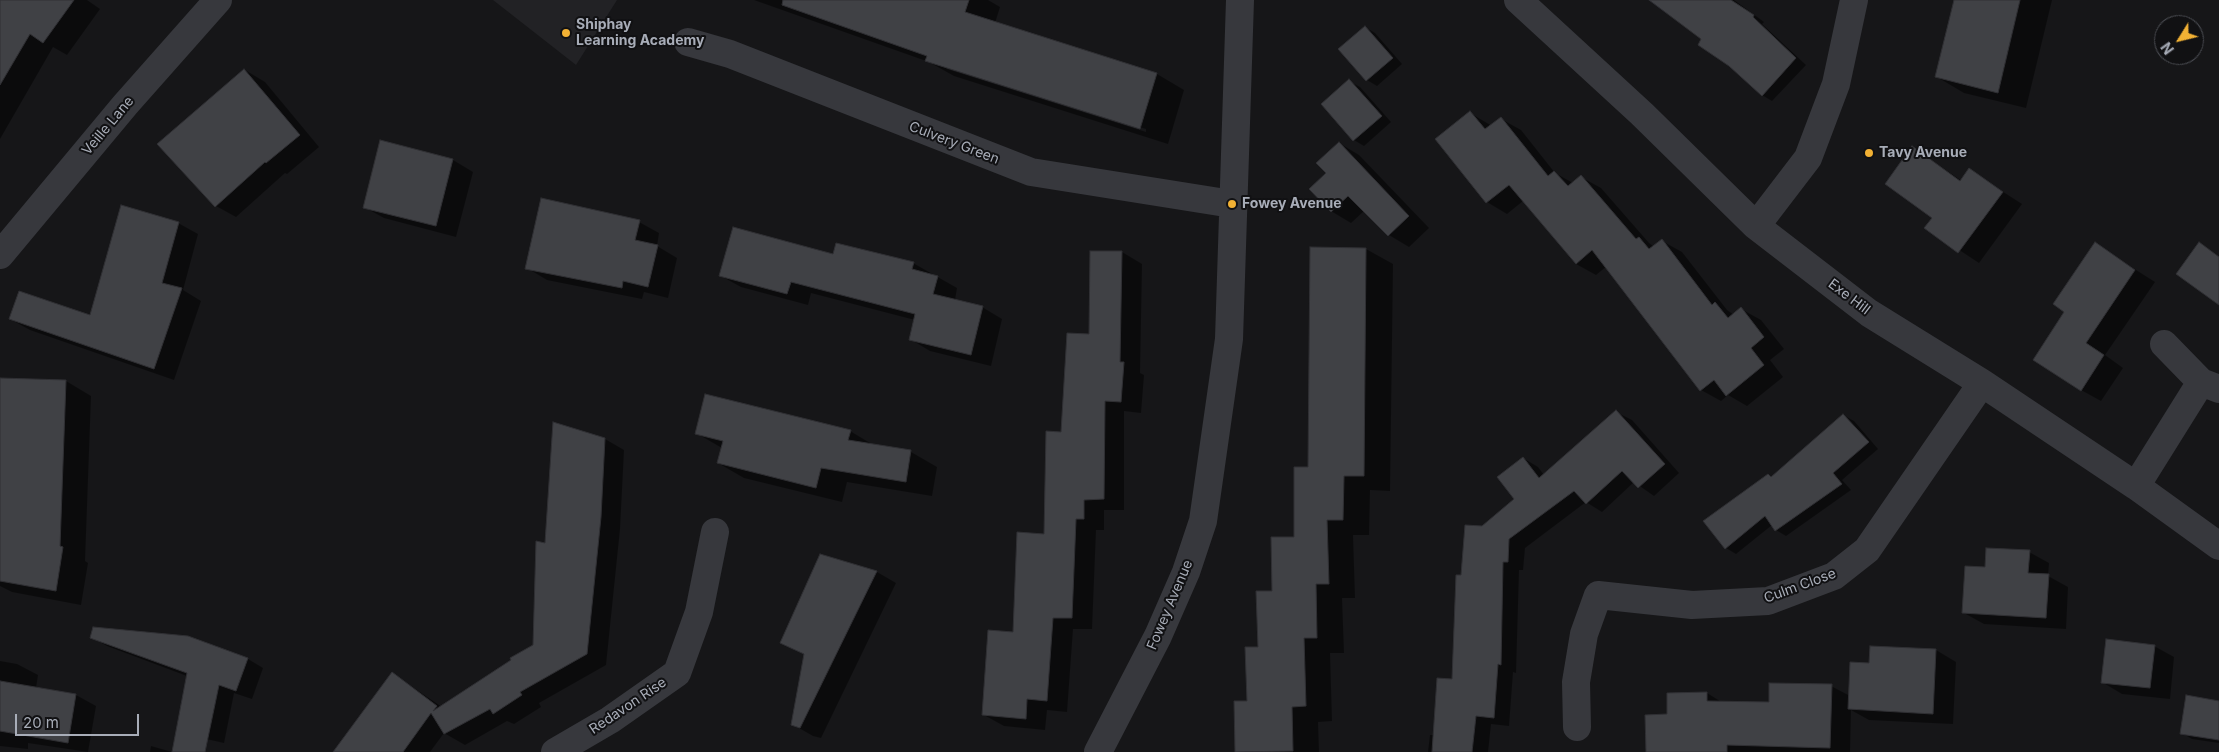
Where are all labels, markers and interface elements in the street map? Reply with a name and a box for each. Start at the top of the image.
north arrow [2154,15,2204,65]
place label: Shiphay Learning Academy [576,17,704,49]
marker: Shiphay Learning Academy [560,27,572,39]
text: N [2157,39,2177,58]
street label: Veille Lane [79,93,137,159]
street label: Culvery Green [907,118,1001,168]
place label: Tavy Avenue [1879,145,1967,161]
marker: Tavy Avenue [1863,147,1875,159]
place label: Fowey Avenue [1242,196,1342,212]
marker: Fowey Avenue [1226,198,1238,210]
street label: Exe Hill [1825,276,1873,318]
street label: Fowey Avenue [1144,558,1196,652]
street label: Culm Close [1762,565,1838,607]
street label: Redavon Rise [586,674,670,738]
scale bar [18,704,141,736]
text: 20 m [23,713,59,732]

